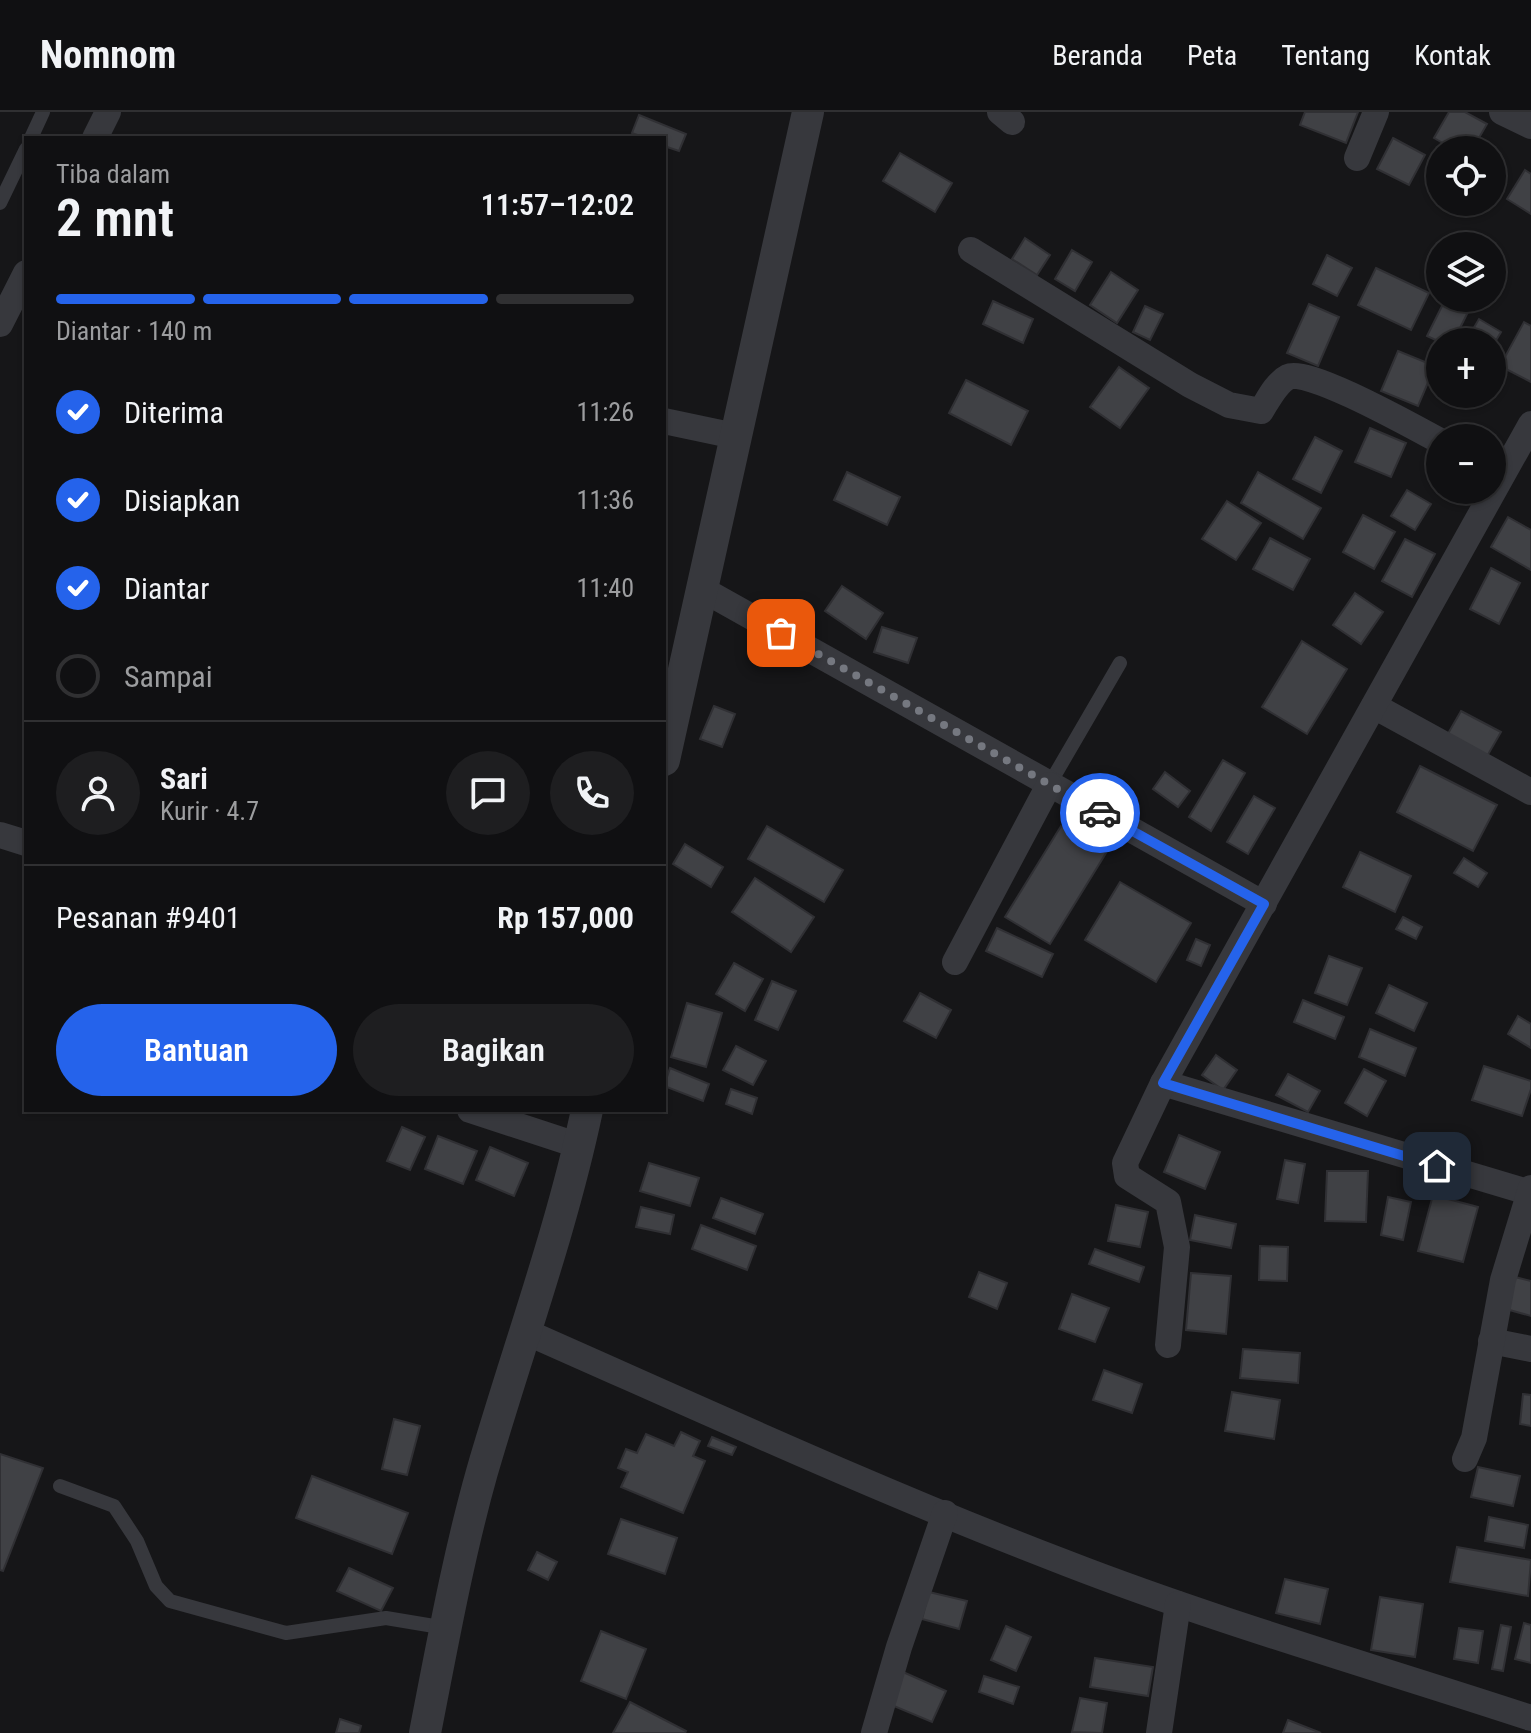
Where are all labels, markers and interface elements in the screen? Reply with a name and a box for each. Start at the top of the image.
text: Nomnom [40,33,176,77]
text: Beranda [1052,39,1143,72]
text: Peta [1187,39,1237,72]
text: Tentang [1281,39,1370,72]
text: Kontak [1414,39,1491,72]
map controls [1426,136,1506,504]
button: locate [1426,136,1506,216]
text: Tiba dalam [56,159,170,189]
text: 11:57–12:02 [481,187,634,222]
text: 2 mnt [56,188,174,249]
button: layers [1426,232,1506,312]
text: Diantar · 140 m [56,316,212,346]
button: + [1426,328,1506,408]
icon: check [56,390,100,434]
text: Diterima [124,395,224,430]
text: 11:26 [577,397,634,427]
button: − [1426,424,1506,504]
icon: check [56,478,100,522]
text: Disiapkan [124,483,240,518]
text: 11:36 [577,485,634,515]
icon: check [56,566,100,610]
text: Diantar [124,571,209,606]
text: 11:40 [577,573,634,603]
pin [747,599,815,667]
icon: bag [759,611,803,655]
text: Sampai [124,659,213,694]
button: person [56,751,140,835]
button: chat [446,751,530,835]
button: phone [550,751,634,835]
text: Sari [160,761,208,796]
courier [1060,773,1140,853]
icon: car [1078,791,1122,835]
text: Kurir · 4.7 [160,796,259,826]
text: Pesanan #9401 [56,900,241,935]
text: Rp 157,000 [497,900,634,935]
button: Bantuan [56,1004,337,1096]
button: Bagikan [353,1004,634,1096]
pin [1403,1132,1471,1200]
icon: home [1415,1144,1459,1188]

